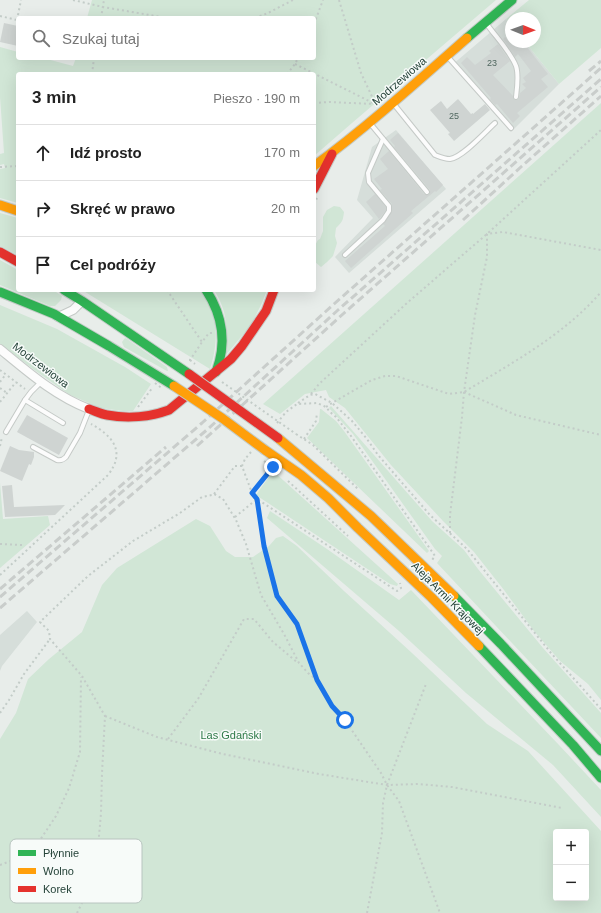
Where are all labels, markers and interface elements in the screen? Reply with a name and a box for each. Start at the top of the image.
north arrow [505,12,541,48]
search box [16,16,316,60]
icon: search [30,27,52,49]
text: Szukaj tutaj [62,30,140,47]
street label: Modrzewiowa [370,54,429,108]
house number: 23 [487,58,497,68]
text: 3 min [32,88,76,107]
text: Pieszo · 190 m [213,91,300,106]
house number: 25 [449,111,459,121]
icon: ahead [32,142,54,164]
text: Idź prosto [70,144,142,161]
text: 170 m [264,145,300,160]
icon: right [32,198,54,220]
text: Skręć w prawo [70,200,175,217]
text: 20 m [271,201,300,216]
icon: arrive [32,254,54,276]
text: Cel podróży [70,256,156,273]
street label: Modrzewiowa [11,340,72,391]
route end [264,458,282,476]
street label: Aleja Armii Krajowej [409,559,487,637]
route start [336,711,354,729]
park label: Las Gdański [200,729,262,741]
map controls [553,829,589,901]
button: + [553,829,589,865]
legend [10,839,142,903]
text: Płynnie [43,847,79,859]
text: Wolno [43,865,74,877]
button: − [553,865,589,901]
text: Korek [43,883,72,895]

